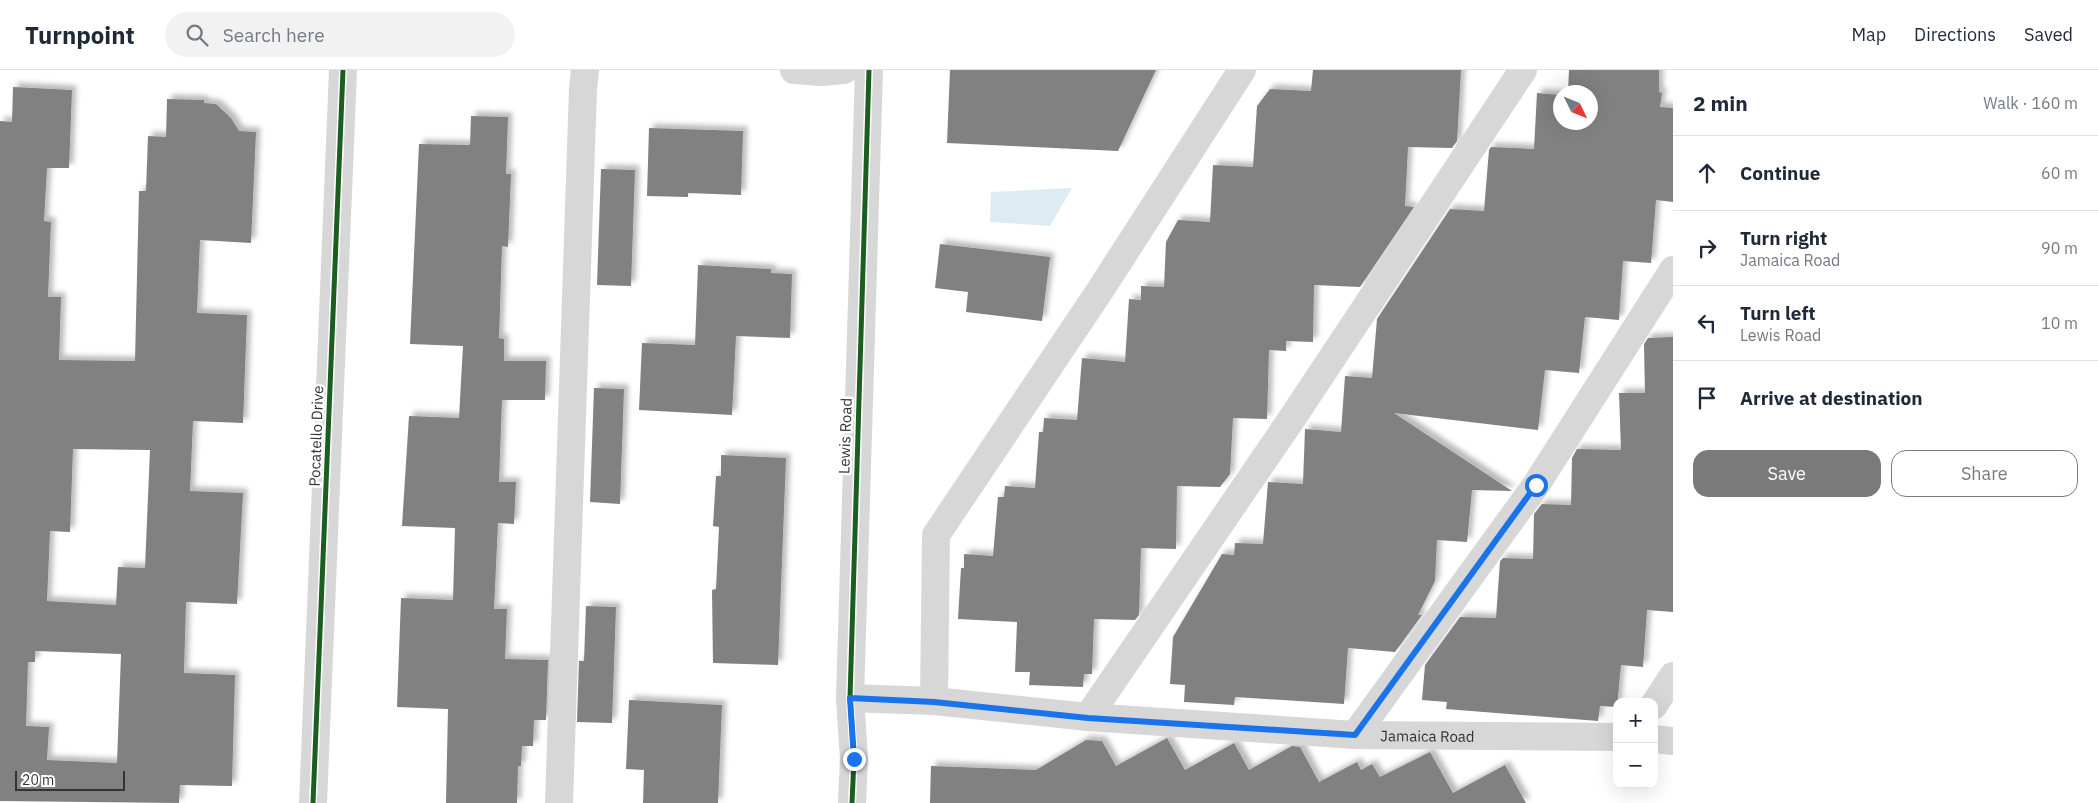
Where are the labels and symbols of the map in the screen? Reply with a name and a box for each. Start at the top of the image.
north arrow [1553,85,1598,130]
street label: Pocatello Drive [305,385,327,487]
street label: Lewis Road [834,398,856,474]
route start [1525,474,1548,497]
street label: Jamaica Road [1380,726,1475,745]
route end [843,748,866,771]
scale bar [15,768,125,791]

